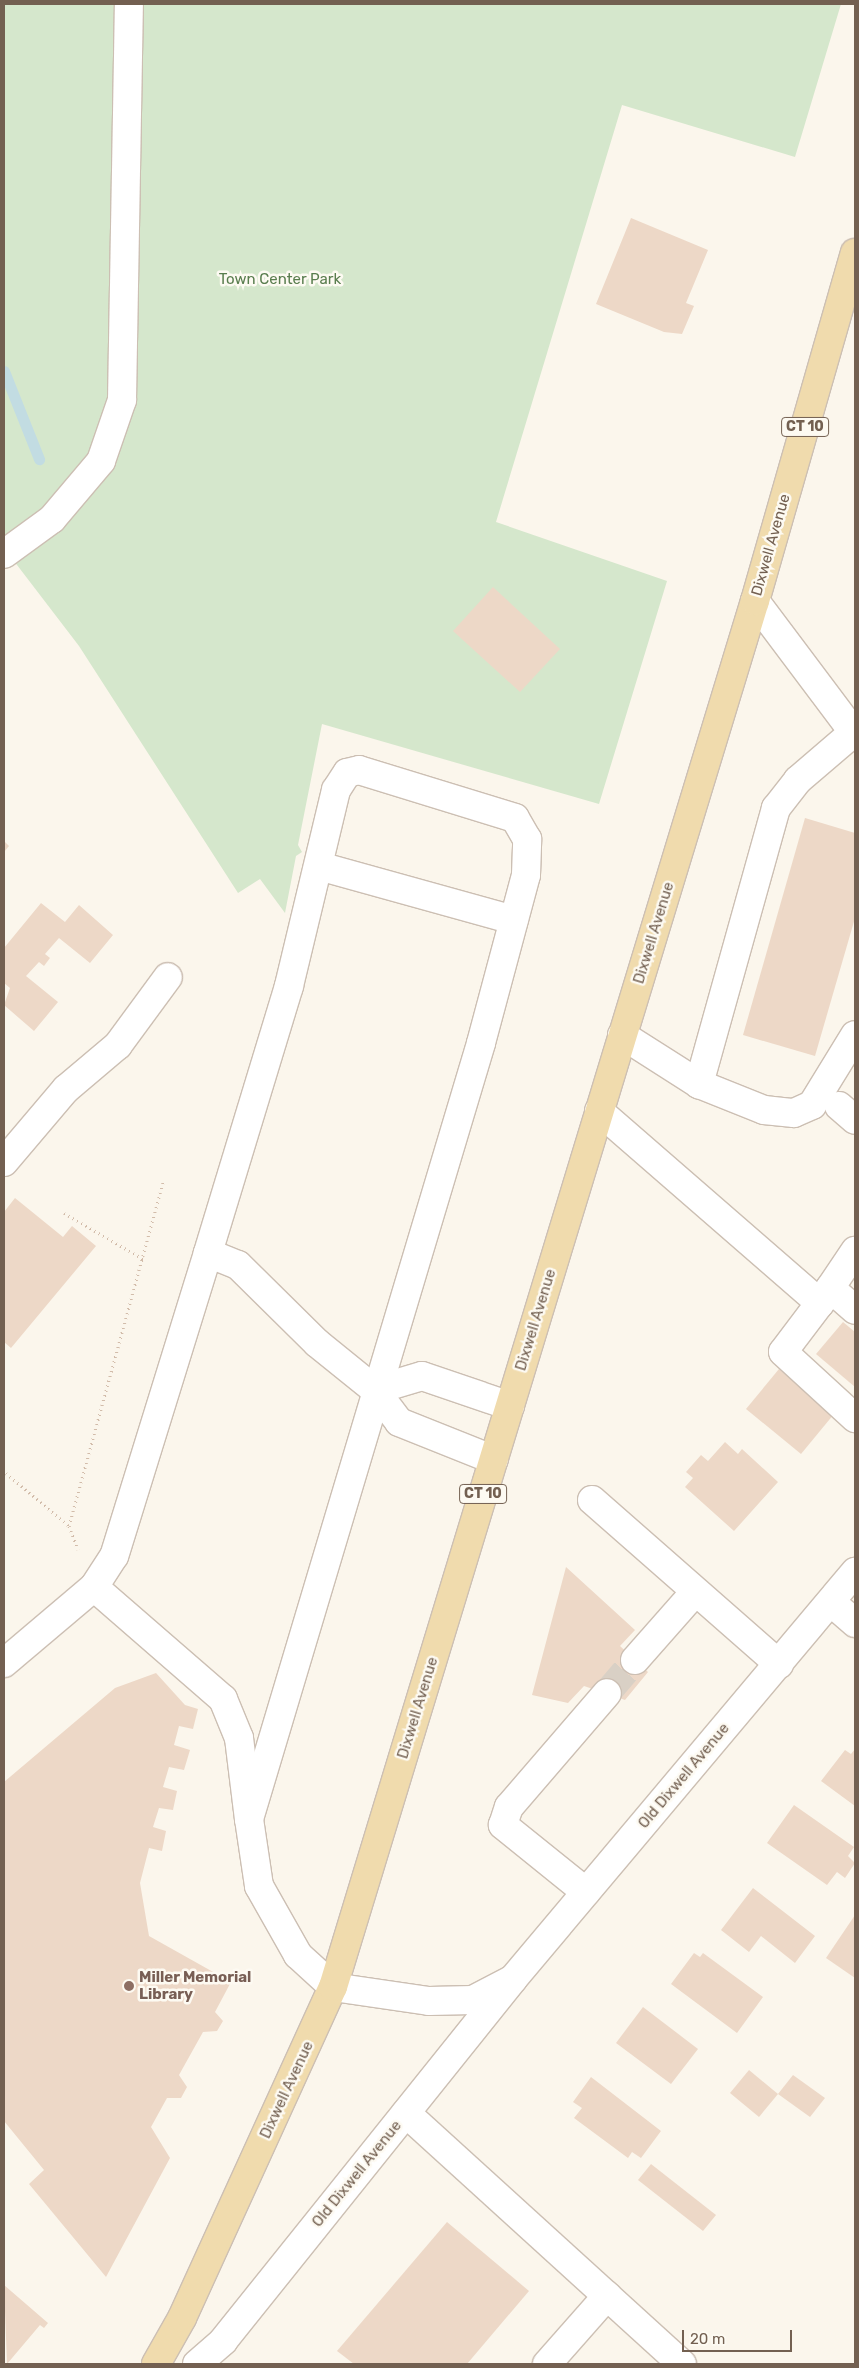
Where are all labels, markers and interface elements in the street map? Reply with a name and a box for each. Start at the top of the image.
park label: Town Center Park [219,271,341,289]
road number: CT 10 [780,416,830,438]
street label: Dixwell Avenue [748,492,794,598]
street label: Dixwell Avenue [630,880,678,986]
street label: Dixwell Avenue [512,1267,560,1373]
road number: CT 10 [458,1482,508,1506]
street label: Dixwell Avenue [394,1655,442,1761]
street label: Old Dixwell Avenue [635,1720,733,1832]
place label: Miller Memorial Library [139,1968,252,2003]
marker: Miller Memorial Library [123,1980,135,1992]
street label: Dixwell Avenue [256,2038,318,2142]
street label: Old Dixwell Avenue [308,2117,406,2231]
scale bar [684,2320,794,2352]
text: 20 m [690,2330,725,2348]

